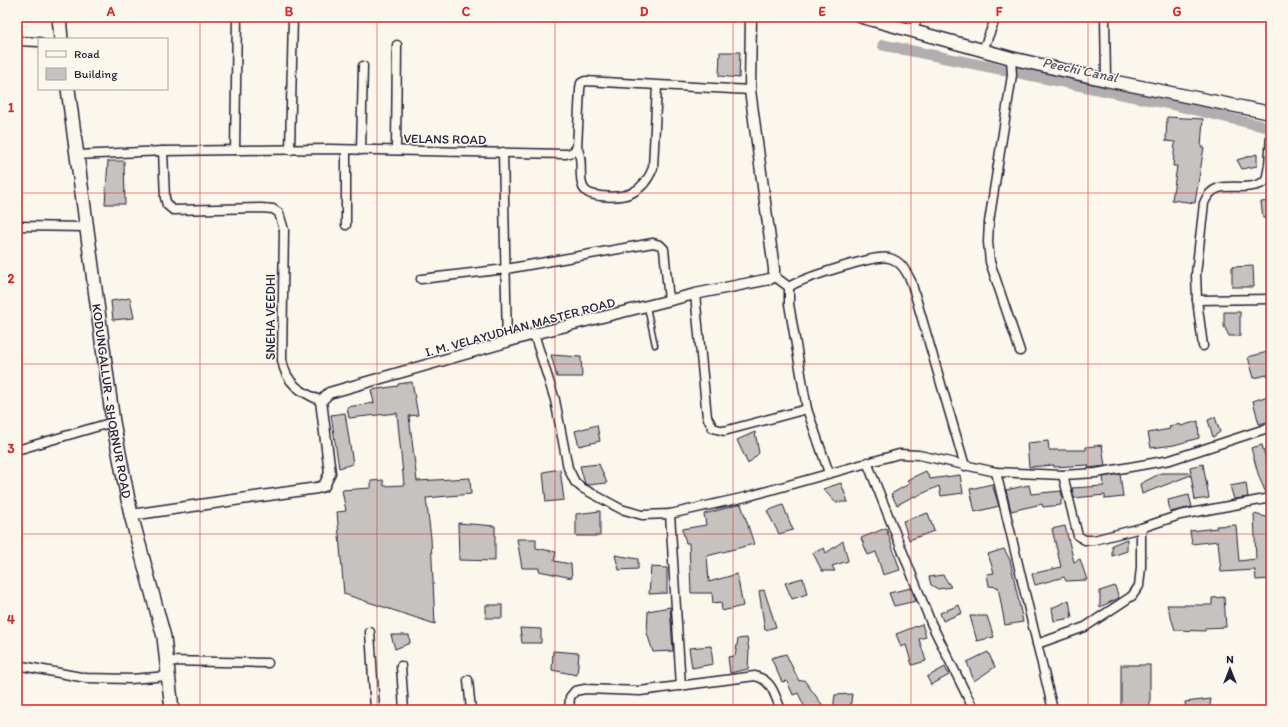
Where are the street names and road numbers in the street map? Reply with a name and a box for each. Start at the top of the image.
street label: VELANS ROAD [403,131,487,147]
street label: SNEHA VEEDHI [263,274,278,360]
street label: I. M. VELAYUDHAN MASTER ROAD [423,294,617,360]
street label: KODUNGALLUR - SHORNUR ROAD [90,303,135,499]

